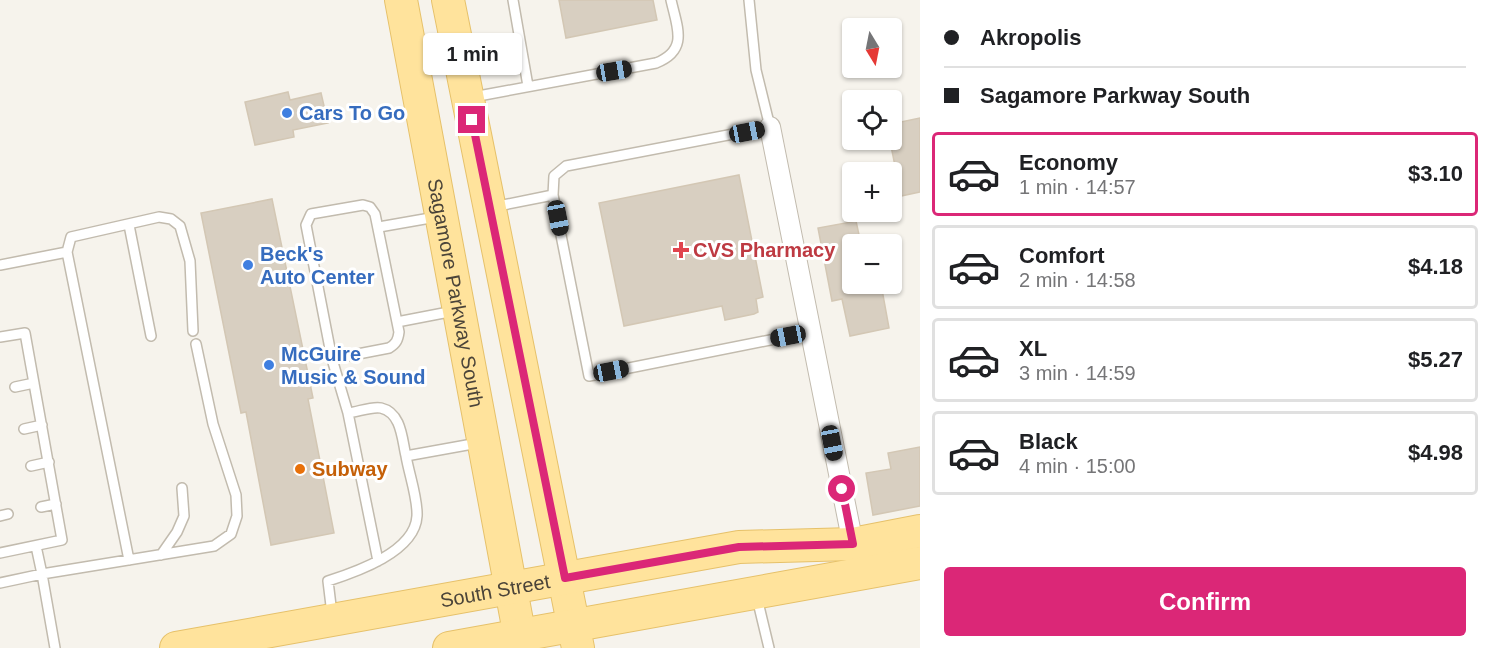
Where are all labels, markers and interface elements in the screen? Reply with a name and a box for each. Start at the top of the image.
north arrow [842,18,902,78]
map controls [842,18,902,294]
text: Akropolis [980,25,1081,50]
callout: 1 min [422,33,522,75]
text: 1 min [446,43,499,65]
car [595,59,633,83]
text: Sagamore Parkway South [980,83,1250,108]
button: locate [842,90,902,150]
place label: Cars To Go [299,102,405,124]
marker: Cars To Go [280,106,294,120]
route end [458,106,485,133]
car [728,120,766,144]
icon: car [947,147,1001,201]
text: Economy [1019,150,1118,175]
text: $3.10 [1408,161,1463,186]
button: + [842,162,902,222]
text: 1 min · 14:57 [1019,176,1136,198]
street label: Sagamore Parkway South [424,177,488,409]
car [546,199,570,237]
button: − [842,234,902,294]
place label: CVS Pharmacy [693,239,836,261]
icon: car [947,240,1001,294]
place label: Beck's Auto Center [260,243,375,288]
marker: CVS Pharmacy [674,243,688,257]
text: Comfort [1019,243,1105,268]
text: $4.18 [1408,254,1463,279]
marker: Beck's Auto Center [241,258,255,272]
text: 2 min · 14:58 [1019,269,1136,291]
car [769,324,807,348]
icon: car [947,333,1001,387]
text: XL [1019,336,1047,361]
place label: McGuire Music & Sound [281,343,425,388]
text: $5.27 [1408,347,1463,372]
marker: McGuire Music & Sound [262,358,276,372]
car [592,359,630,383]
text: 3 min · 14:59 [1019,362,1136,384]
car [820,424,844,462]
icon: car [947,426,1001,480]
text: Black [1019,429,1078,454]
text: $4.98 [1408,440,1463,465]
text: 4 min · 15:00 [1019,455,1136,477]
place label: Subway [312,458,388,480]
marker: Subway [293,462,307,476]
route start [828,475,855,502]
button: Confirm [944,567,1466,636]
street label: South Street [438,570,552,611]

